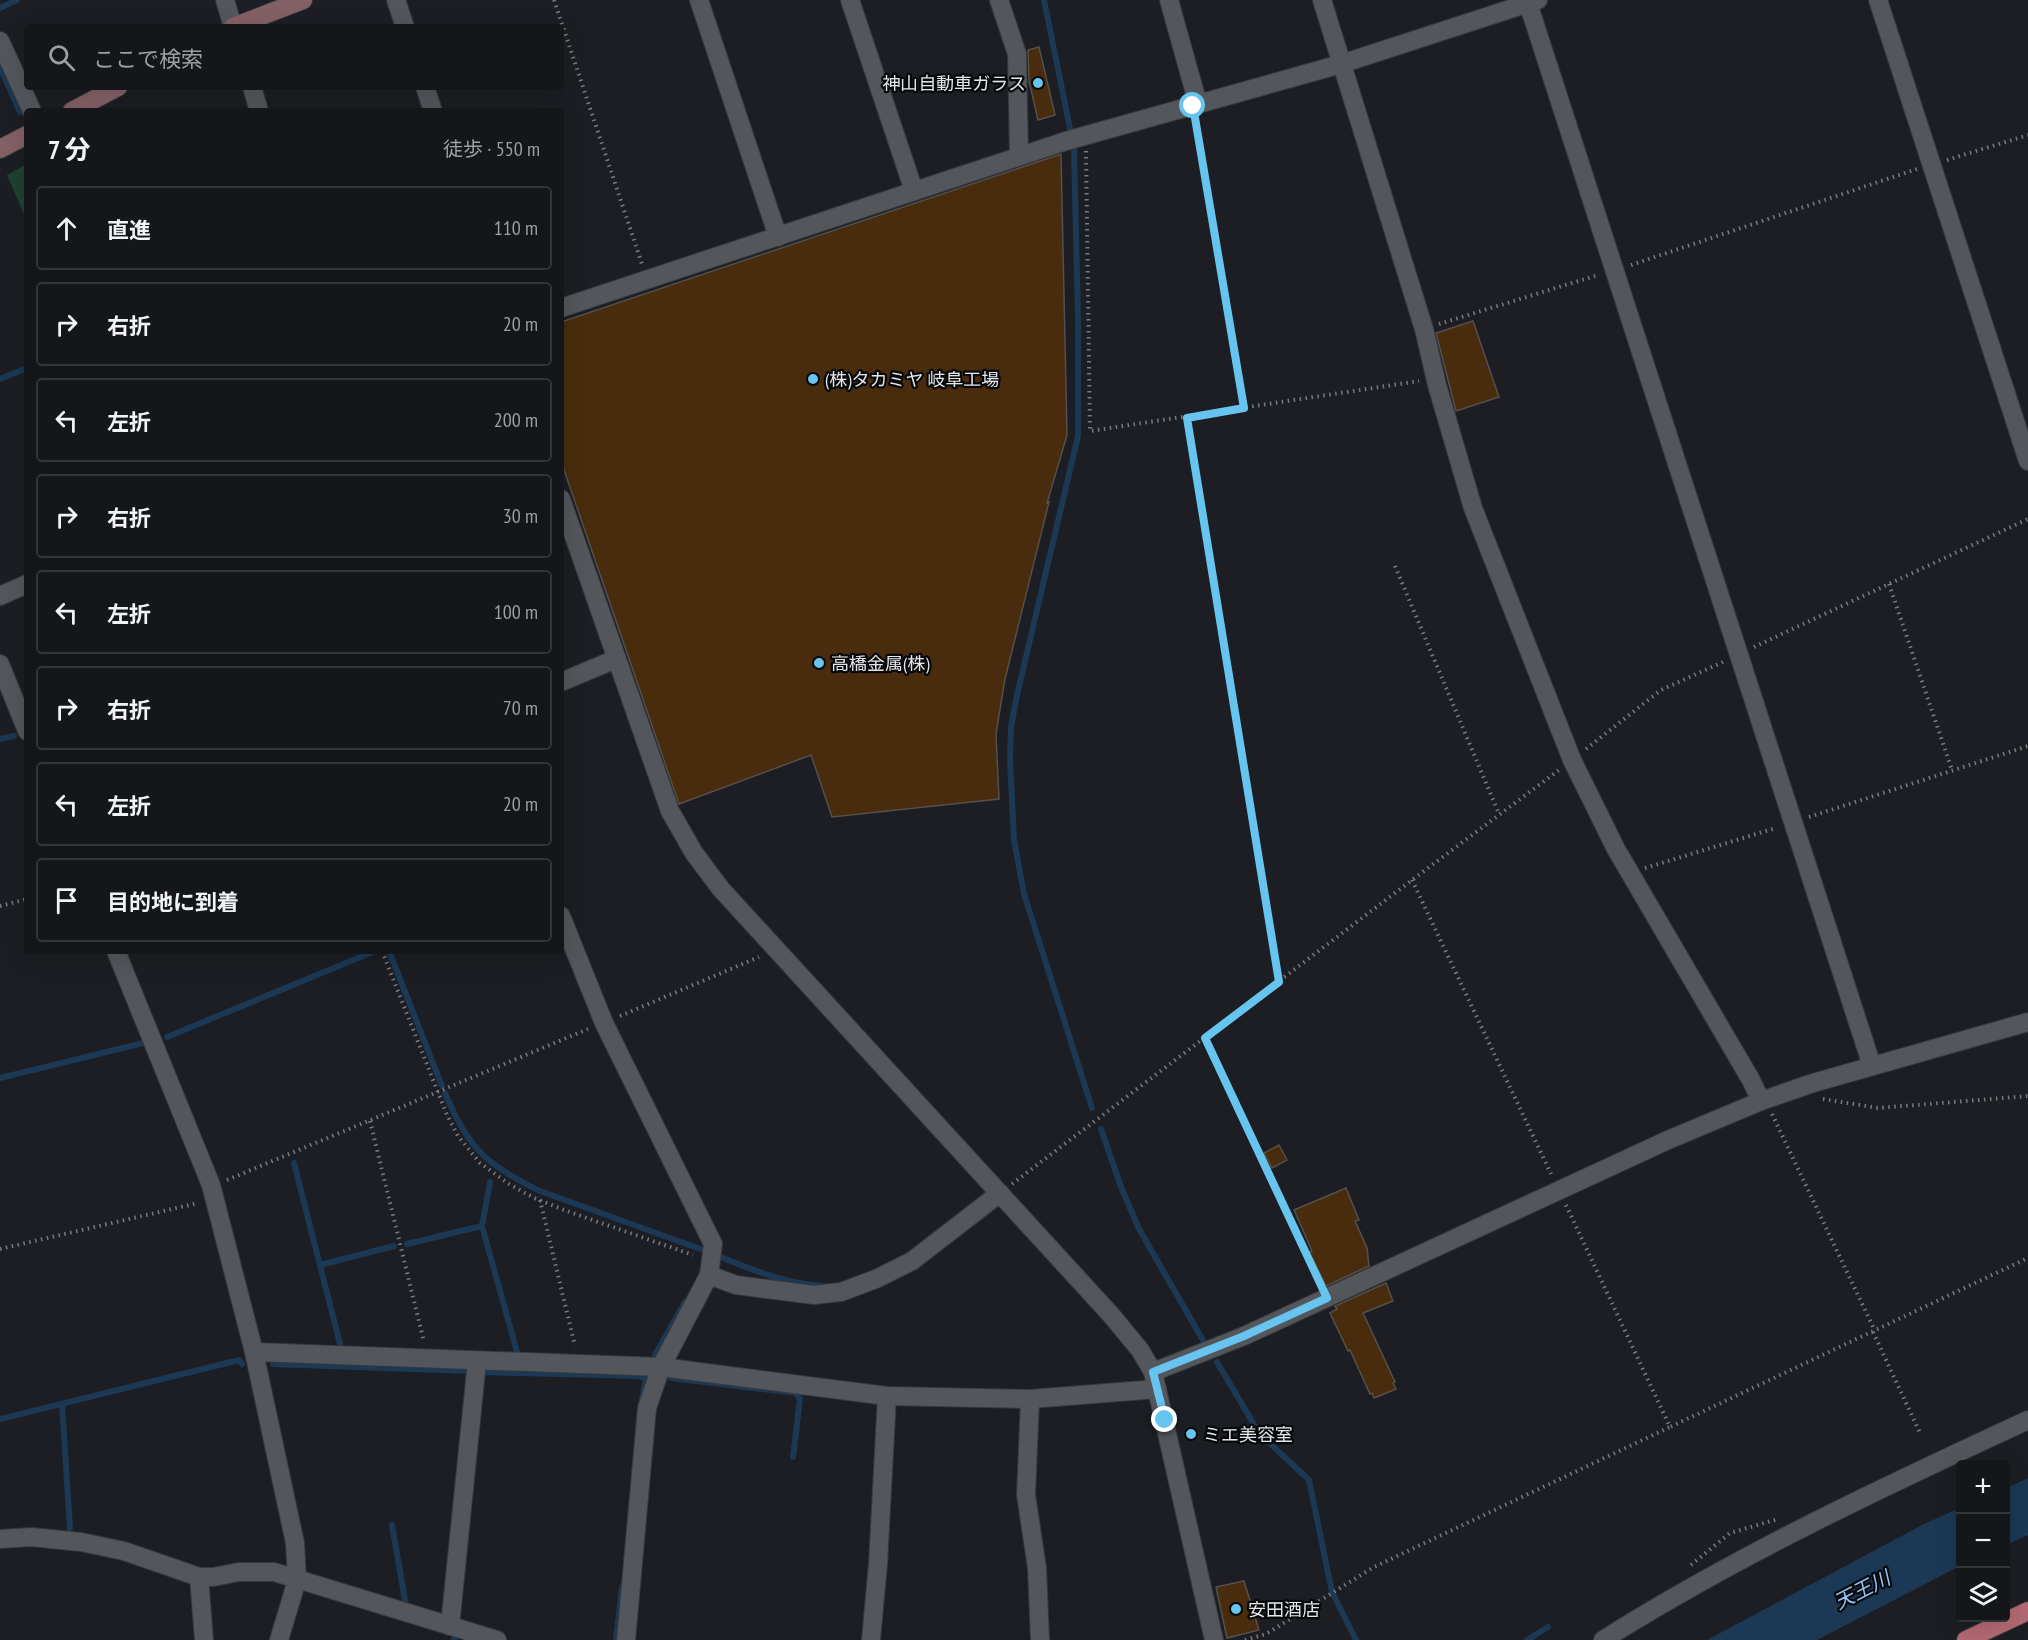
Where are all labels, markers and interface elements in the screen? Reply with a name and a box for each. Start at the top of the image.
search box [24,24,564,90]
icon: search [45,41,78,74]
text: ここで検索 [93,45,203,73]
place label: 神山自動車ガラス [882,72,1026,95]
marker: 神山自動車ガラス [1031,76,1045,90]
route start [1179,92,1205,118]
text: 7 分 [48,133,91,166]
text: 徒歩 · 550 m [443,136,540,162]
icon: ahead [50,212,83,245]
text: 110 m [494,215,538,241]
text: 直進 [107,216,151,244]
icon: right [50,308,83,341]
text: 20 m [503,311,538,337]
text: 右折 [107,312,151,340]
place label: (株)タカミヤ 岐阜工場 [825,368,999,391]
marker: (株)タカミヤ 岐阜工場 [806,372,820,386]
icon: left [50,404,83,437]
text: 200 m [494,407,538,433]
text: 左折 [107,408,151,436]
icon: right [50,500,83,533]
text: 30 m [503,503,538,529]
text: 右折 [107,504,151,532]
icon: left [50,596,83,629]
text: 100 m [494,599,538,625]
text: 左折 [107,600,151,628]
place label: 高橋金属(株) [831,652,930,675]
marker: 高橋金属(株) [812,656,826,670]
icon: right [50,692,83,725]
text: 70 m [503,695,538,721]
text: 右折 [107,696,151,724]
icon: left [50,788,83,821]
text: 20 m [503,791,538,817]
text: 左折 [107,792,151,820]
icon: arrive [50,884,83,917]
text: 目的地に到着 [107,888,239,916]
route end [1151,1406,1177,1432]
place label: ミエ美容室 [1203,1423,1293,1446]
marker: ミエ美容室 [1184,1427,1198,1441]
map controls [1956,1460,2010,1622]
button: + [1956,1460,2010,1514]
button: − [1956,1514,2010,1568]
water label: 天王川 [1829,1564,1896,1615]
button: layers [1956,1568,2010,1622]
place label: 安田酒店 [1248,1598,1320,1621]
marker: 安田酒店 [1229,1602,1243,1616]

